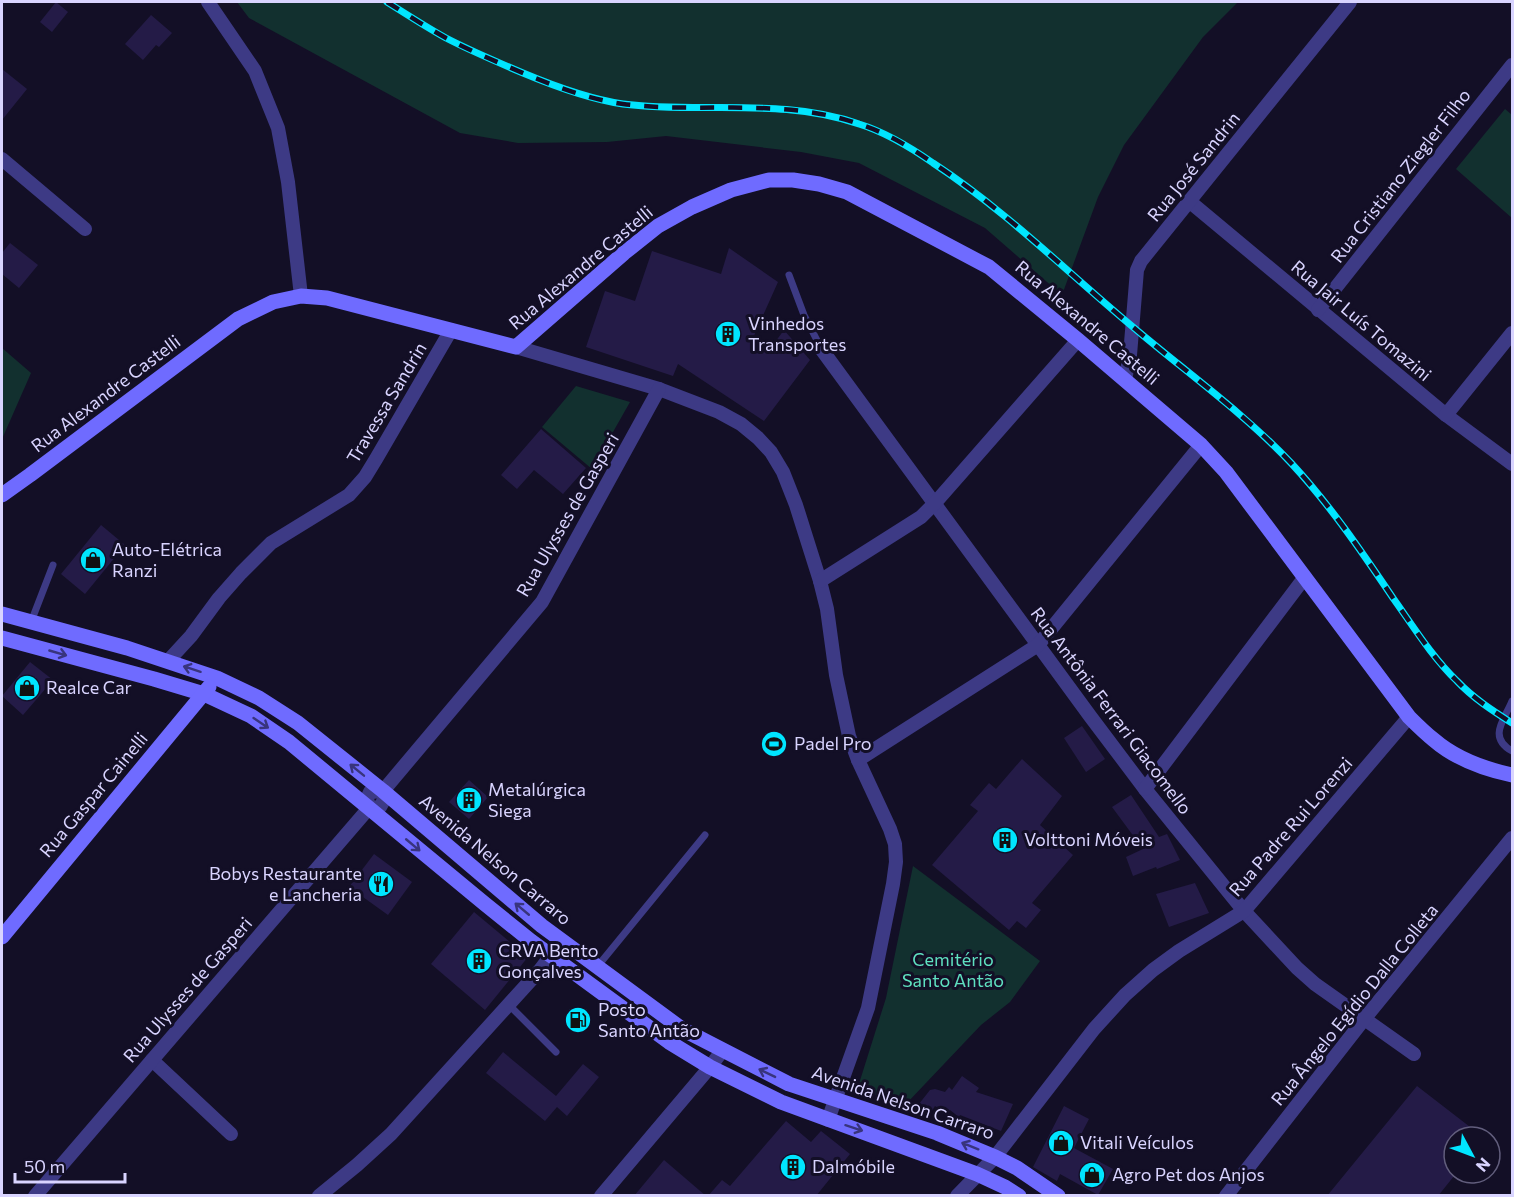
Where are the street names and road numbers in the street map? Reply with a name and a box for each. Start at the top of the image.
street label: Rua Cristiano Ziegler Filho [1326,84,1475,267]
street label: Rua José Sandrin [1142,107,1244,226]
street label: Rua Alexandre Castelli [504,201,657,334]
street label: Rua Jair Luís Tomazini [1287,255,1436,385]
street label: Rua Alexandre Castelli [1011,256,1164,389]
street label: Rua Alexandre Castelli [26,330,184,457]
street label: Travessa Sandrin [342,338,431,467]
street label: Rua Ulysses de Gasperi [511,429,623,600]
street label: Rua Antônia Ferrari Giacomello [1027,602,1197,818]
street label: Rua Gaspar Cainelli [35,727,152,861]
street label: Rua Padre Rui Lorenzi [1224,752,1357,900]
street label: Avenida Nelson Carraro [415,789,576,929]
street label: Rua Ângelo Egídio Dalla Colleta [1266,899,1442,1110]
street label: Rua Ulysses de Gasperi [118,912,256,1067]
street label: Avenida Nelson Carraro [809,1060,998,1144]

